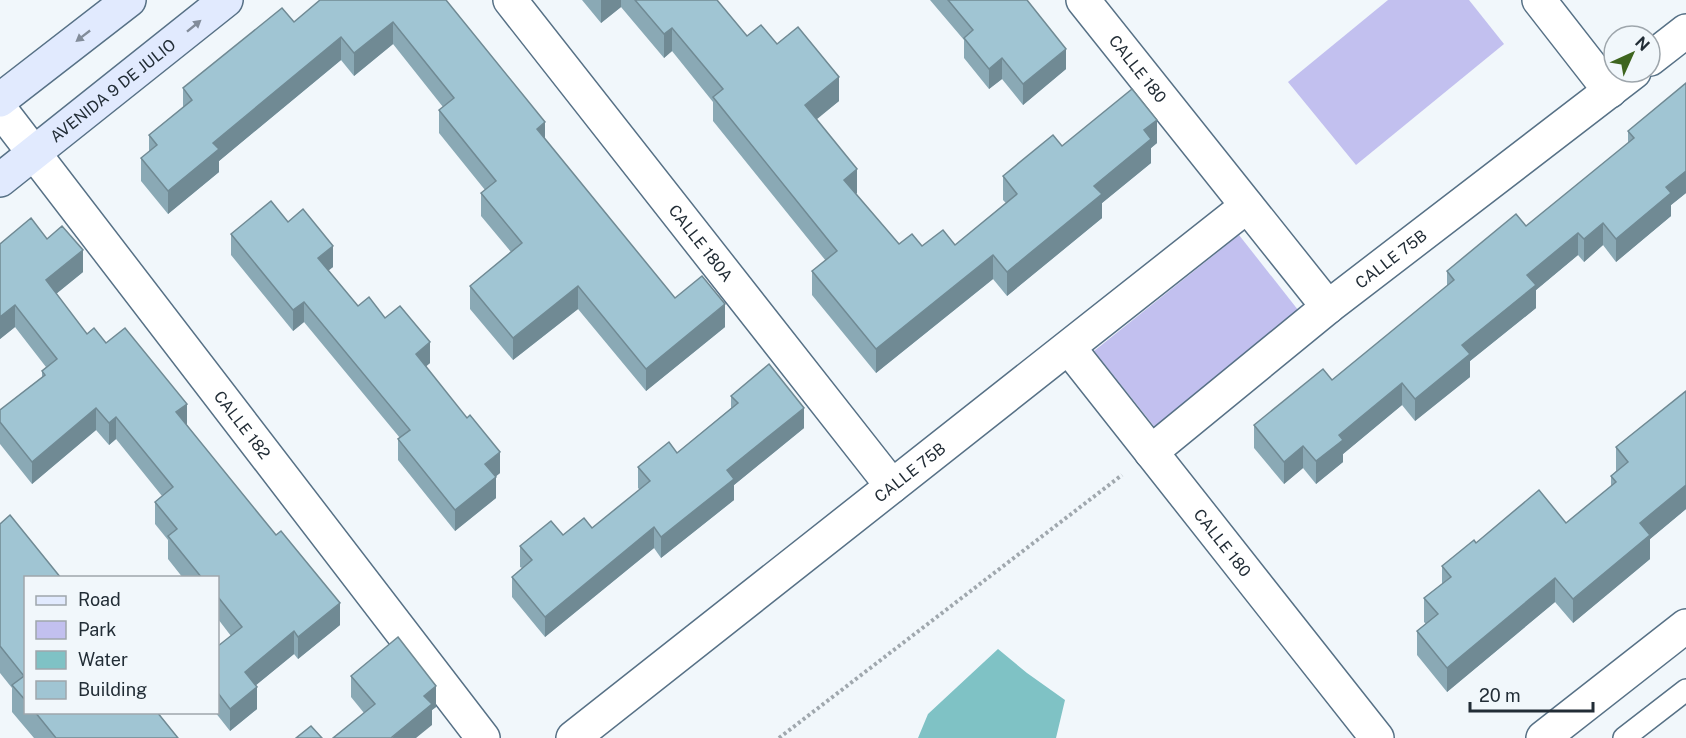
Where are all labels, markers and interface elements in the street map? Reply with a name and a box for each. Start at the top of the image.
one-way arrow [186,20,201,32]
north arrow [1602,24,1662,84]
one-way arrow [75,30,91,42]
street label: CALLE 180 [1105,31,1171,107]
text: N [1631,33,1653,55]
street label: AVENIDA 9 DE JULIO [46,35,179,146]
street label: CALLE 180A [665,201,737,285]
street label: CALLE 75B [1351,225,1430,292]
street label: CALLE 182 [210,387,275,463]
street label: CALLE 75B [870,438,949,506]
street label: CALLE 180 [1190,505,1255,580]
legend [24,576,219,714]
text: Road [78,589,121,610]
text: Park [78,619,116,640]
text: Water [78,649,128,670]
scale bar [1470,675,1593,713]
text: Building [78,679,147,700]
text: 20 m [1479,685,1521,706]

